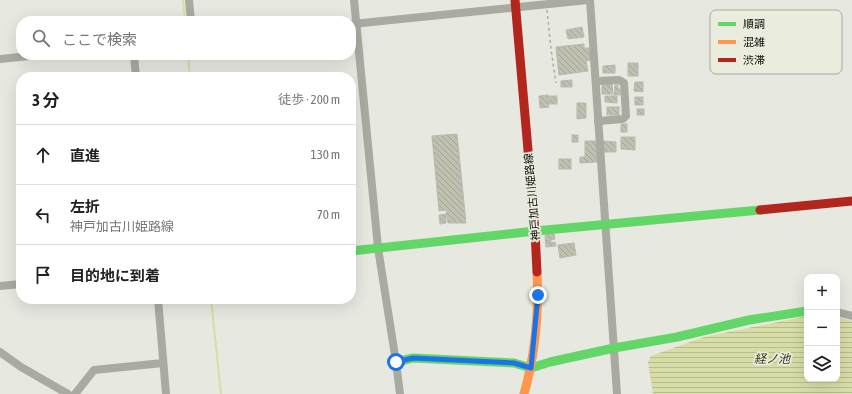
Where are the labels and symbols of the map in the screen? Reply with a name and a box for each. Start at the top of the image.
legend [710,10,842,74]
text: 順調 [743,18,765,30]
text: 混雑 [743,36,765,48]
text: 渋滞 [743,54,765,66]
street label: 神戸加古川姫路線 [522,153,542,241]
route end [529,286,547,304]
water label: 経ノ池 [754,352,791,366]
route start [387,353,405,371]

